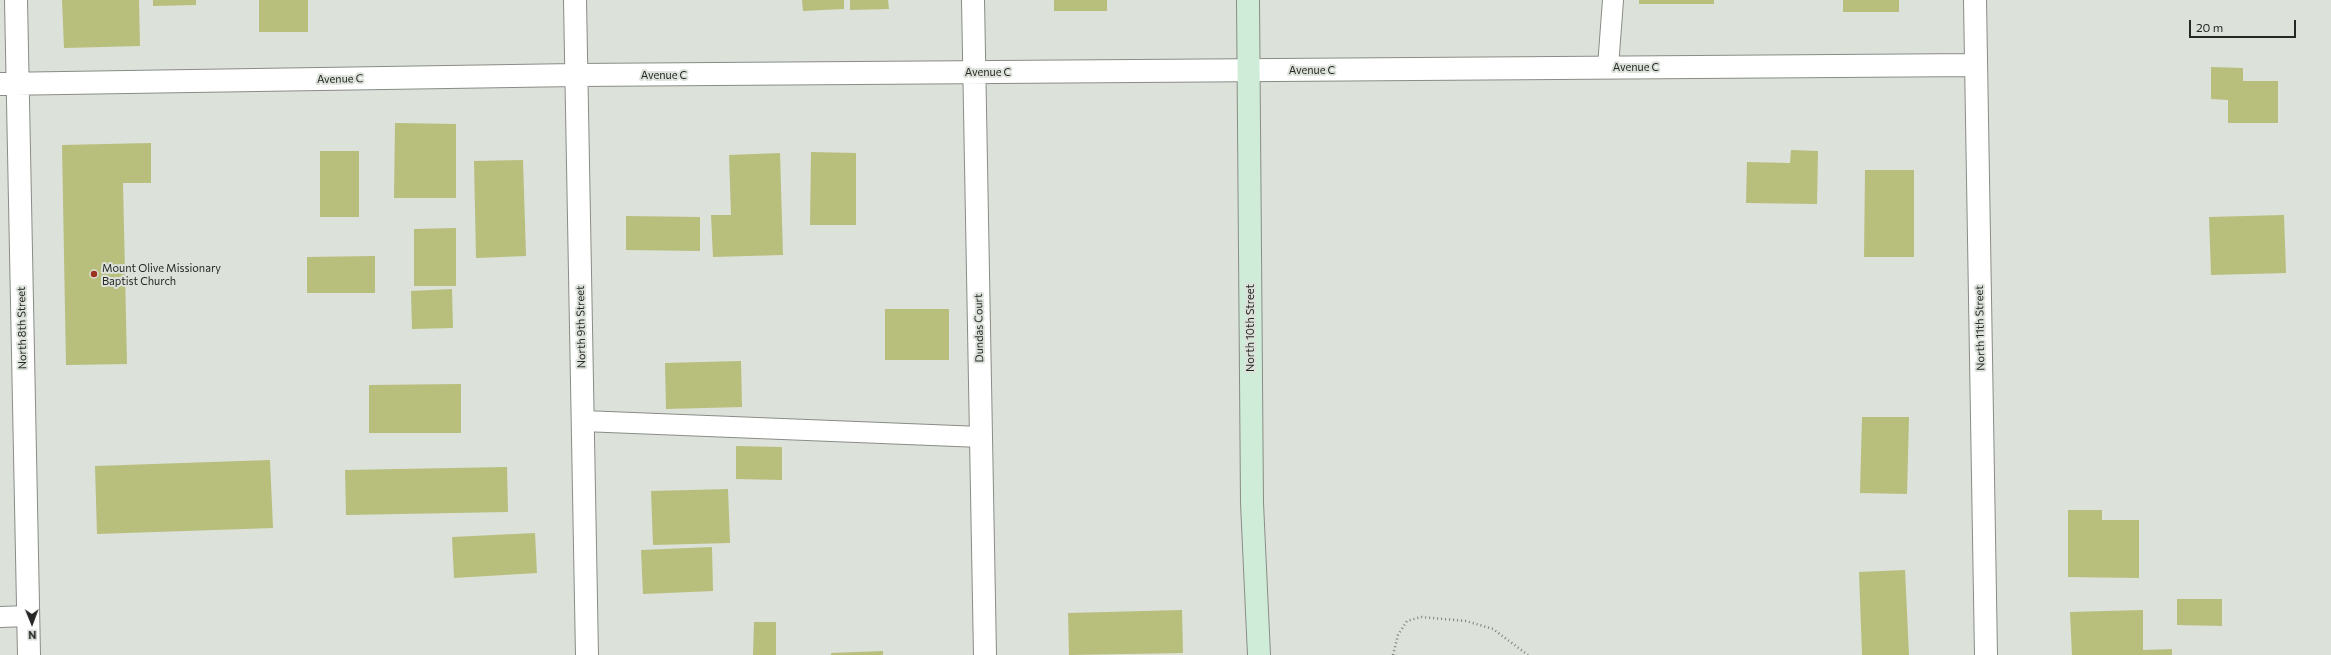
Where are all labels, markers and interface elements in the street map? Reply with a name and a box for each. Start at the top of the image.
scale bar [2191,12,2298,38]
text: 20 m [2196,20,2223,34]
street label: Avenue C [1613,60,1659,74]
street label: Avenue C [1289,63,1335,77]
street label: Avenue C [965,65,1011,79]
street label: Avenue C [641,68,687,82]
street label: Avenue C [317,72,363,86]
place label: Mount Olive Missionary Baptist Church [102,261,221,287]
marker: Mount Olive Missionary Baptist Church [89,269,99,279]
street label: North 10th Street [1243,284,1257,372]
street label: North 9th Street [574,285,588,369]
street label: North 11th Street [1973,285,1987,371]
street label: North 8th Street [15,286,29,370]
street label: Dundas Court [972,293,986,363]
north arrow [12,603,52,643]
text: N [28,629,36,642]

